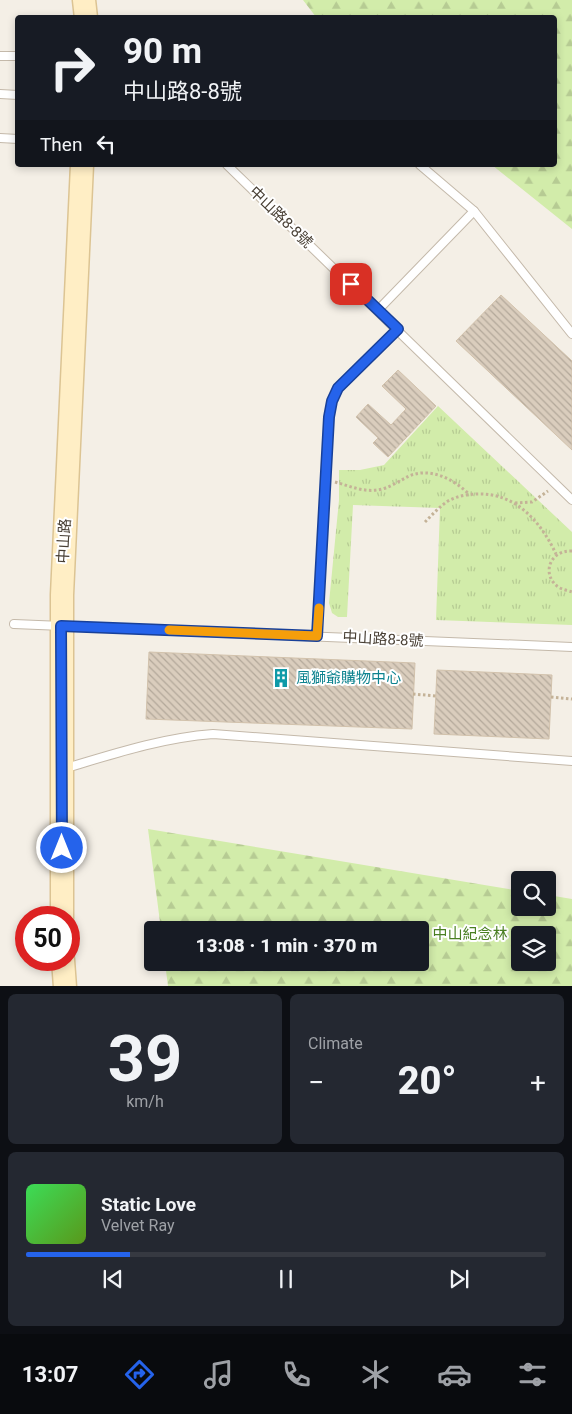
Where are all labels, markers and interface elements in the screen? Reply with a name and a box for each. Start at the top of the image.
text: 90 m [123,31,202,72]
icon: right [40,35,105,100]
text: 中山路8-8號 [123,79,242,104]
icon: left [92,130,120,158]
text: Then [40,133,82,156]
street label: 中山路8-8號 [246,182,316,252]
pin [330,263,372,305]
icon: arrive [337,270,365,298]
street label: 中山路 [54,518,74,564]
street label: 中山路8-8號 [342,628,424,650]
building icon: 風獅爺購物中心 [270,667,292,689]
place label: 風獅爺購物中心 [296,669,401,687]
position arrow [35,821,87,873]
map controls [511,871,556,971]
button: search [511,871,556,916]
speed limit sign: 50 [15,906,80,971]
park label: 中山紀念林 [432,925,508,943]
button: layers [511,926,556,971]
text: 13:08 · 1 min · 370 m [195,934,378,957]
text: 39 [108,1021,182,1097]
text: Climate [308,1034,363,1053]
text: 20° [398,1059,456,1103]
text: − [308,1066,324,1099]
text: + [530,1066,546,1099]
text: km/h [126,1092,164,1111]
text: Static Love [101,1193,196,1216]
text: Velvet Ray [101,1216,175,1235]
icon: previous [99,1265,127,1293]
icon: pause [272,1265,300,1293]
icon: next [445,1265,473,1293]
icon: directions [122,1357,157,1392]
icon: music [201,1357,236,1392]
icon: phone [279,1357,314,1392]
icon: climate [358,1357,393,1392]
icon: car [437,1357,472,1392]
icon: filters [515,1357,550,1392]
text: 13:07 [22,1362,78,1387]

